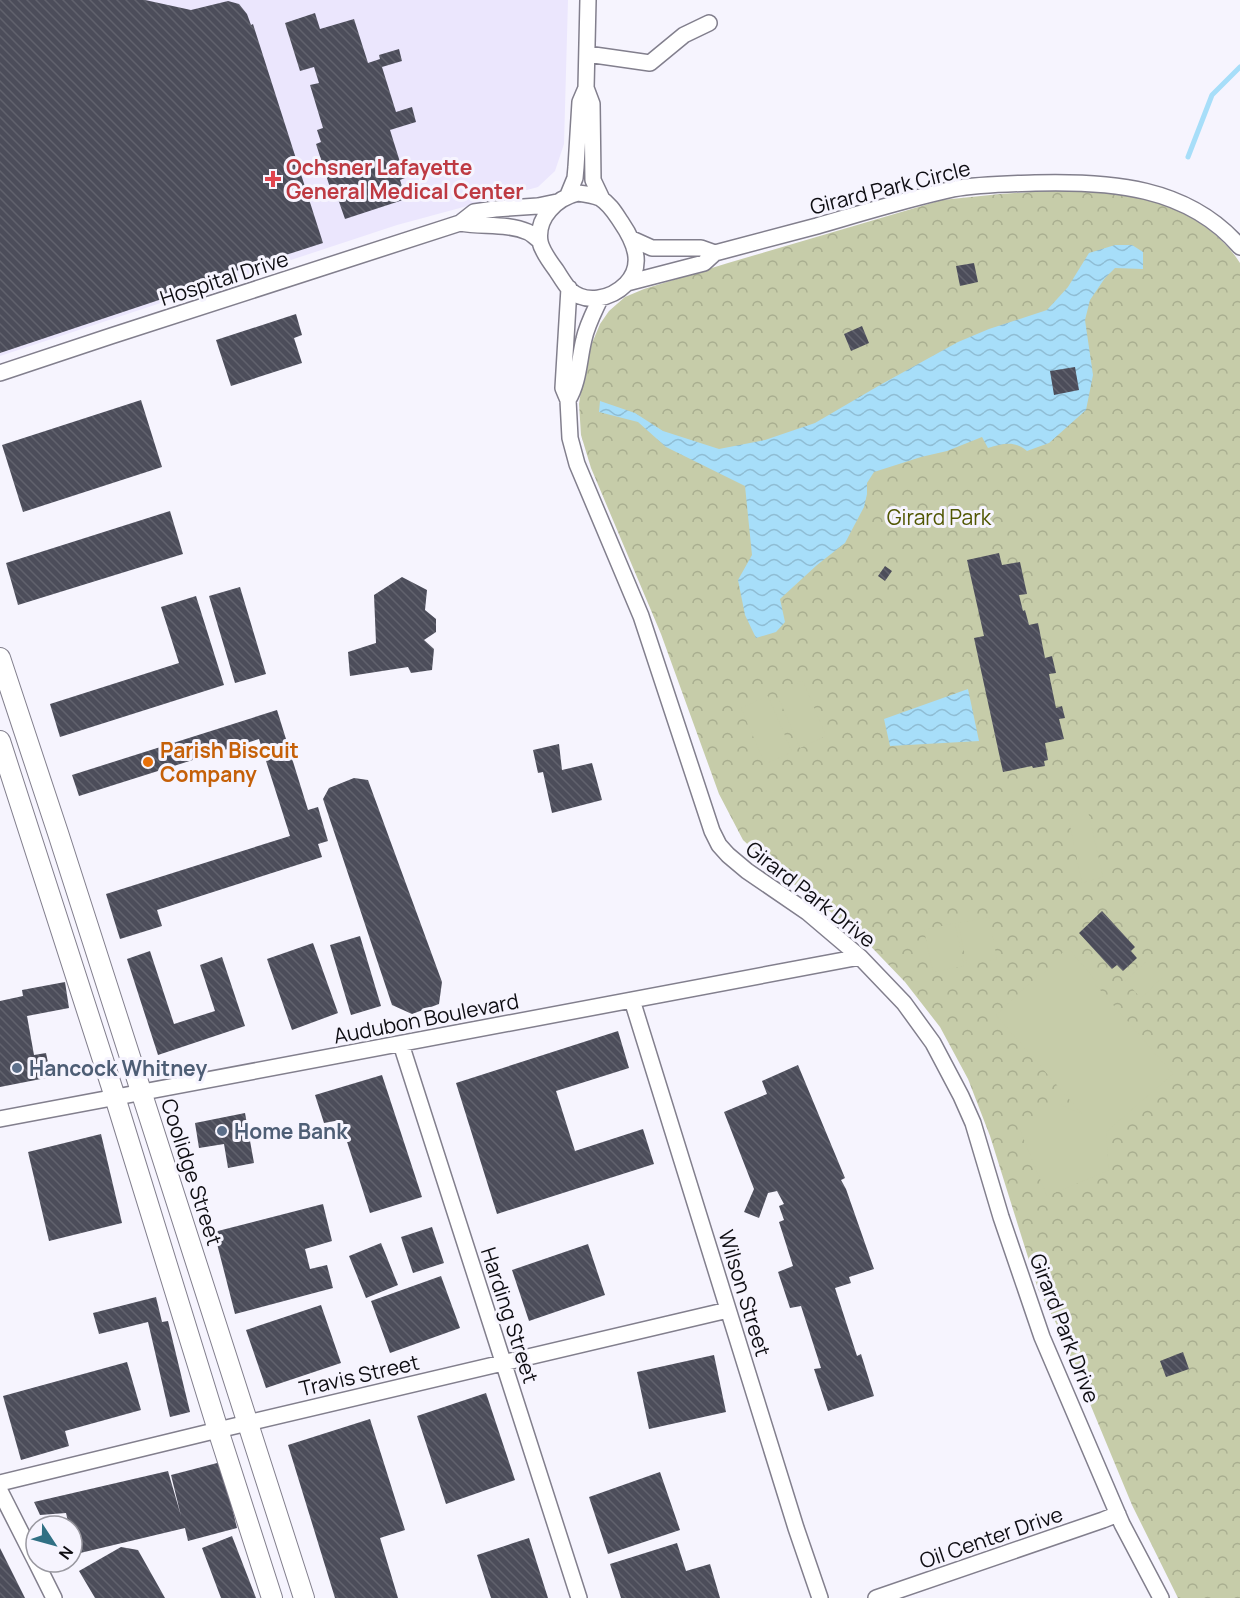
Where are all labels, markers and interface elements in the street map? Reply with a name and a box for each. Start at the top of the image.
place label: Ochsner Lafayette General Medical Center [286,153,524,205]
street label: Girard Park Circle [807,154,973,220]
marker: Ochsner Lafayette General Medical Center [264,170,282,188]
street label: Hospital Drive [156,244,292,312]
park label: Girard Park [887,503,992,531]
place label: Parish Biscuit Company [160,736,299,788]
marker: Parish Biscuit Company [141,755,155,769]
street label: Girard Park Drive [740,834,882,954]
street label: Audubon Boulevard [331,986,521,1050]
place label: Hancock Whitney [29,1054,208,1082]
marker: Hancock Whitney [10,1061,24,1075]
street label: Coolidge Street [155,1095,229,1249]
place label: Home Bank [234,1117,348,1145]
marker: Home Bank [215,1124,229,1138]
street label: Wilson Street [712,1226,778,1360]
street label: Harding Street [475,1243,545,1387]
street label: Girard Park Drive [1024,1249,1106,1407]
street label: Travis Street [296,1348,422,1402]
street label: Oil Center Drive [916,1499,1066,1575]
north arrow [24,1514,84,1574]
text: N [54,1542,78,1564]

